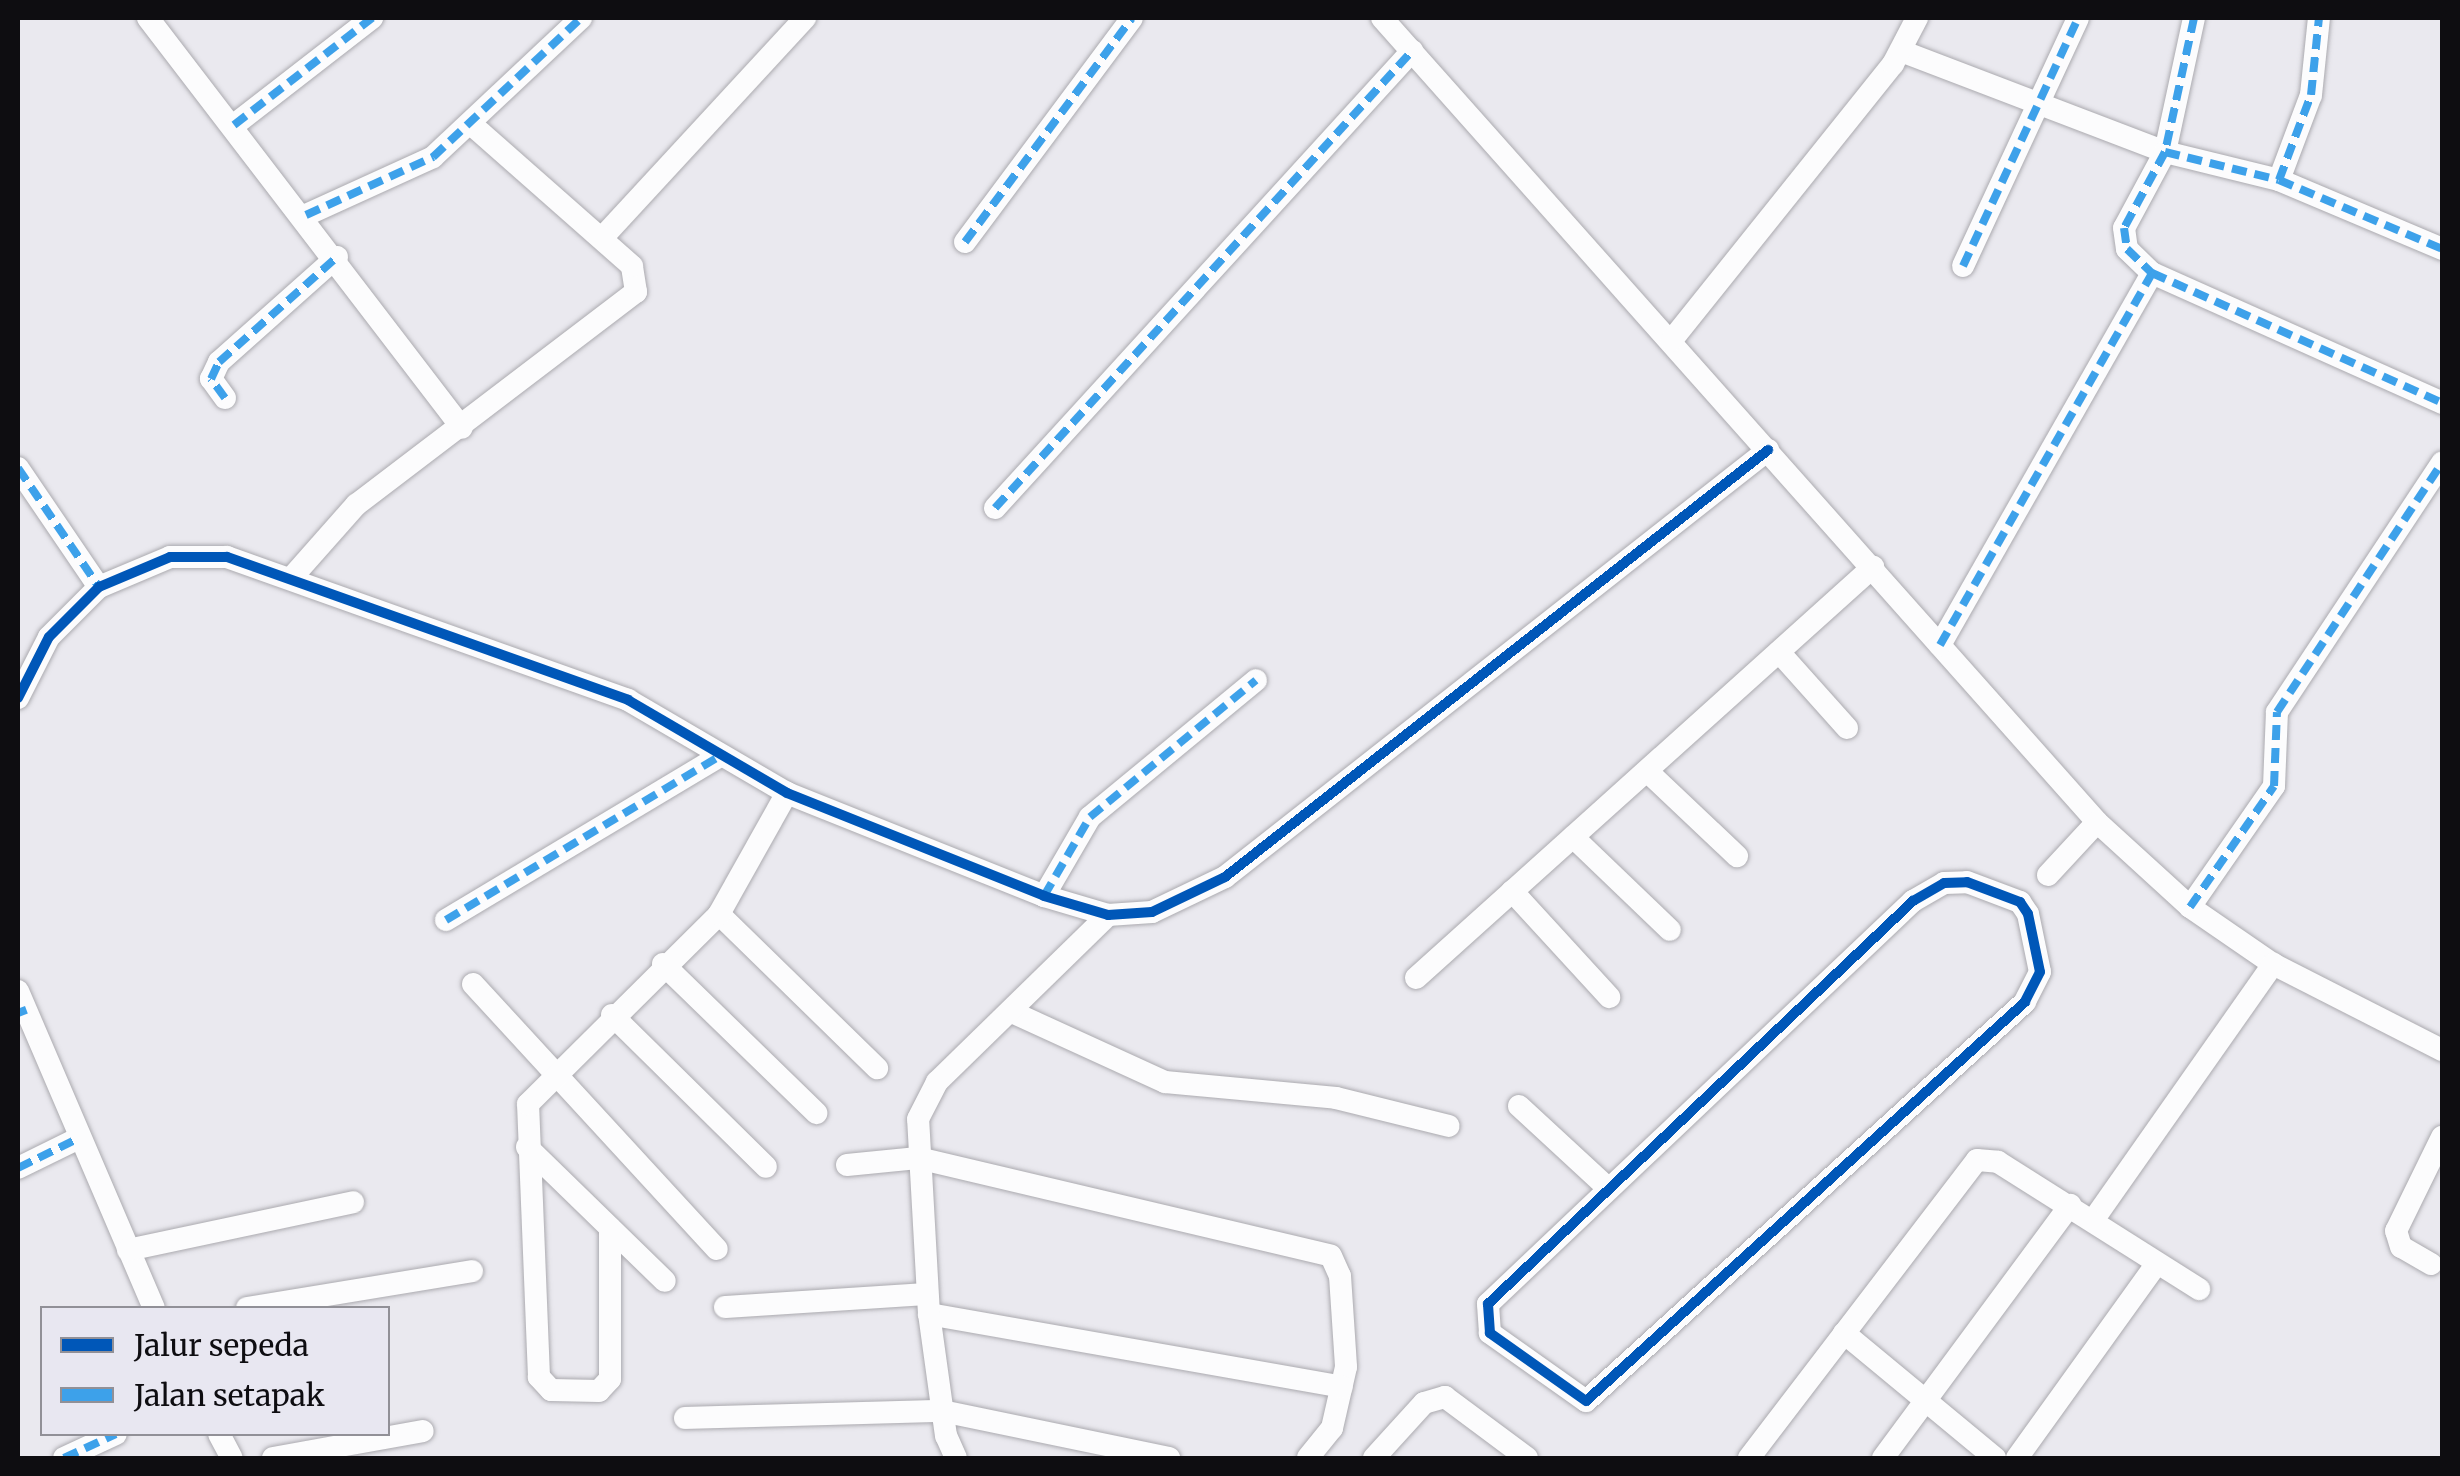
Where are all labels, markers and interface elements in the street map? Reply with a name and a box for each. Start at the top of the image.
legend [40,1306,390,1436]
text: Jalur sepeda [134,1326,309,1364]
text: Jalan setapak [134,1376,325,1414]

